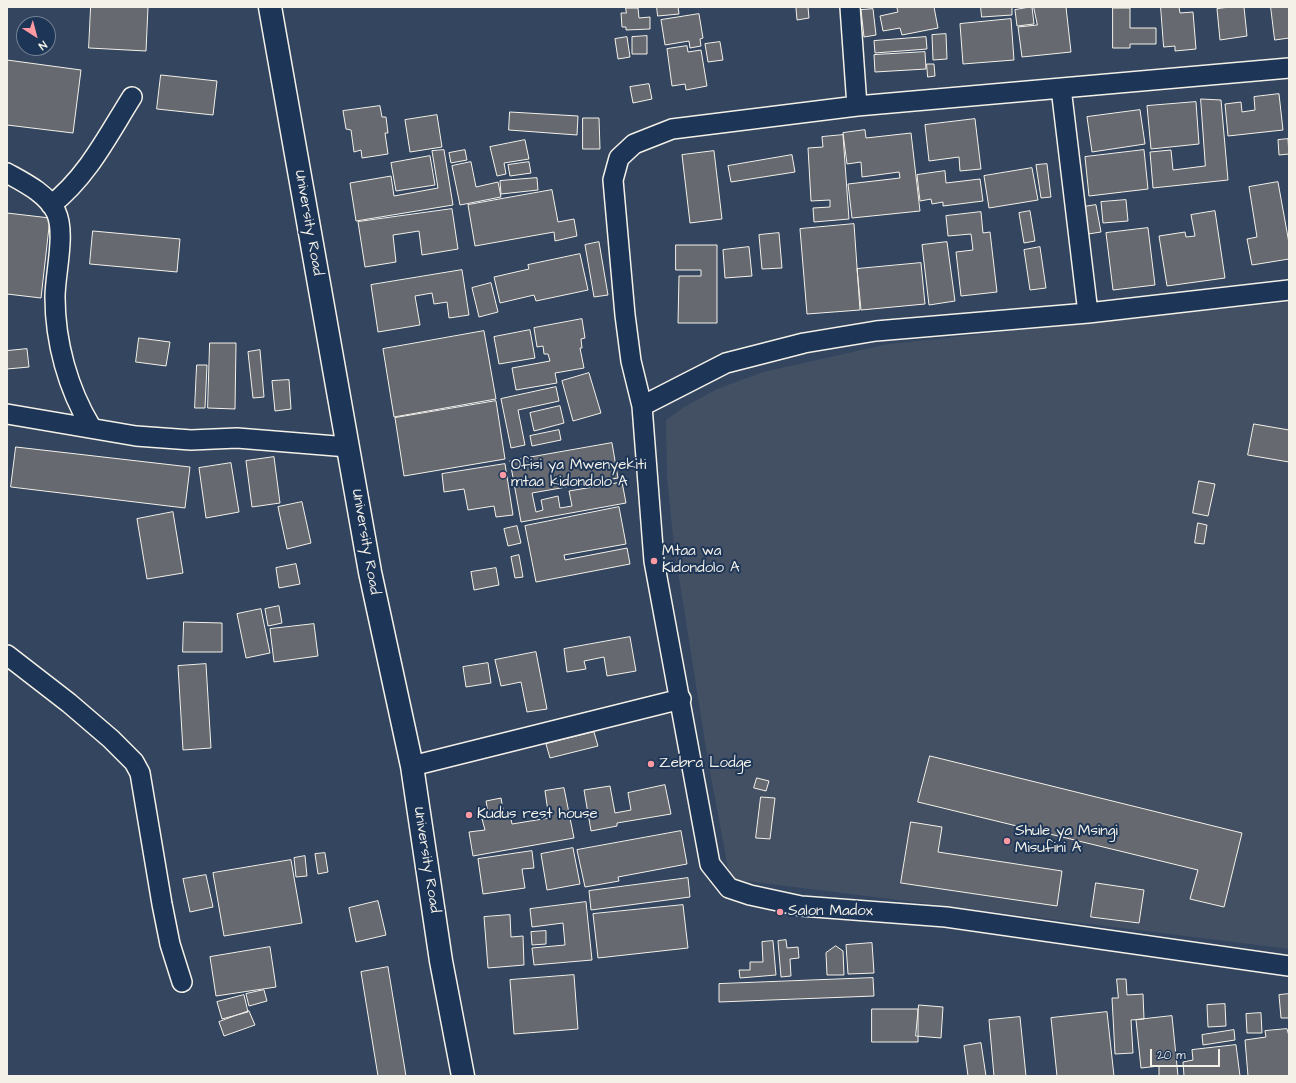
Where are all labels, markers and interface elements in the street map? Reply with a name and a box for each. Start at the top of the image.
north arrow [16,16,56,56]
text: N [36,37,50,53]
street label: University Road [290,169,326,277]
place label: Ofisi ya Mwenyekiti mtaa kidondolo A [511,457,646,492]
marker: Ofisi ya Mwenyekiti mtaa kidondolo A [498,470,508,480]
street label: University Road [347,488,383,596]
place label: Mtaa wa Kidondolo A [662,543,740,578]
marker: Mtaa wa Kidondolo A [649,556,659,566]
place label: Zebra Lodge [659,755,752,773]
marker: Zebra Lodge [646,759,656,769]
street label: University Road [409,806,443,914]
place label: Kudus rest house [477,806,598,824]
marker: Kudus rest house [464,810,474,820]
place label: Shule ya Msingi Misufini A [1015,823,1118,858]
marker: Shule ya Msingi Misufini A [1002,836,1012,846]
place label: Salon Madox [788,903,873,921]
marker: Salon Madox [775,907,785,917]
scale bar [1152,1041,1222,1067]
text: 20 m [1157,1047,1186,1064]

